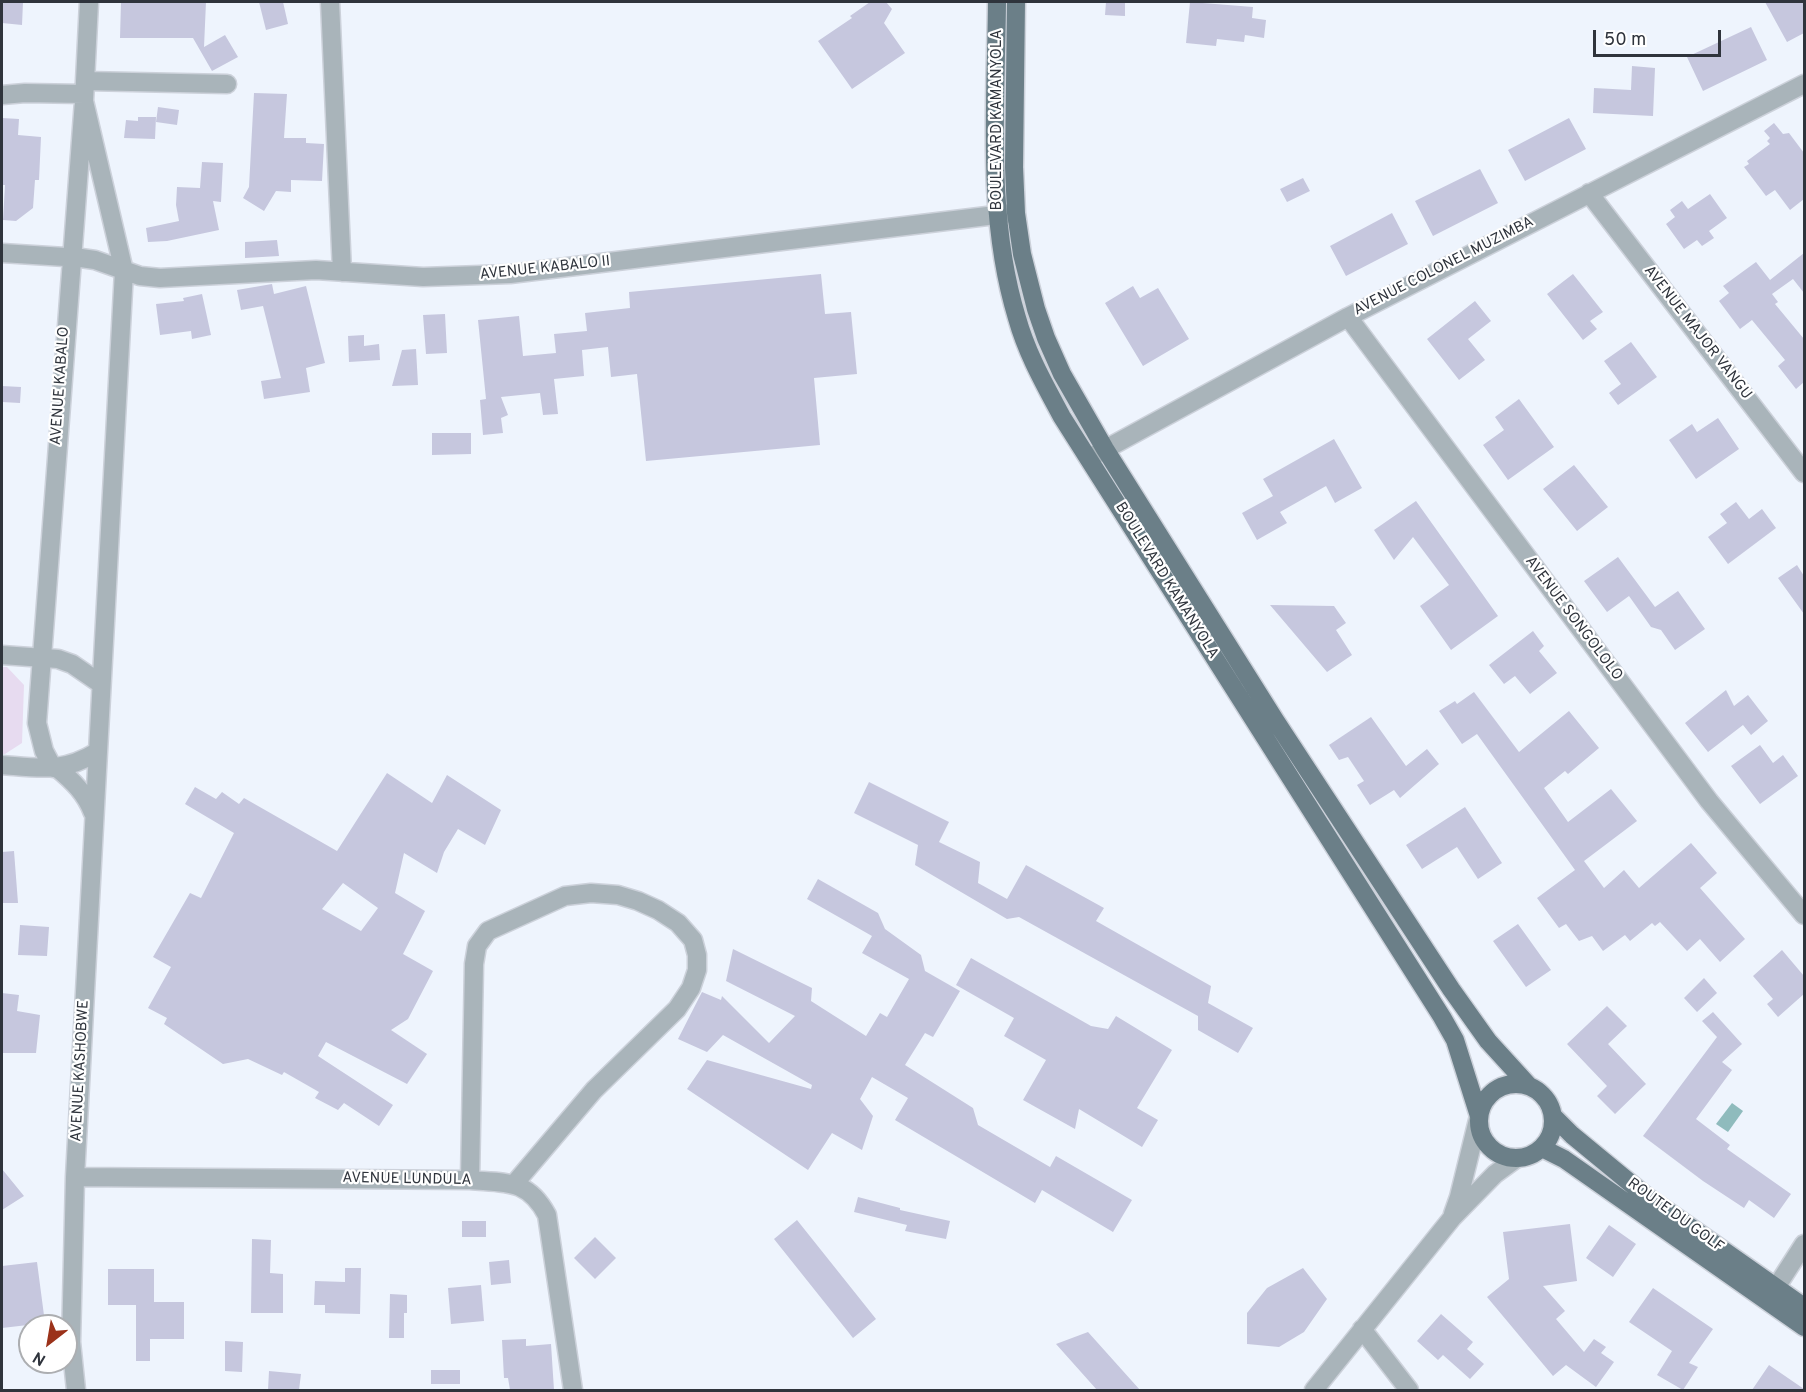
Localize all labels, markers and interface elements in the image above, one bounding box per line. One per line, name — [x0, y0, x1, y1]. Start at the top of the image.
scale bar — [1596, 18, 1724, 56]
street label: BOULEVARD KAMANYOLA — [989, 29, 1007, 211]
text: 50 m — [1604, 29, 1646, 52]
street label: AVENUE COLONEL MUZIMBA — [1351, 214, 1537, 320]
street label: AVENUE KABALO II — [479, 253, 611, 285]
street label: AVENUE MAJOR VANGU — [1639, 263, 1755, 403]
street label: AVENUE KABALO — [48, 326, 74, 446]
street label: BOULEVARD KAMANYOLA — [1110, 499, 1222, 663]
street label: AVENUE SONGOLOLO — [1520, 553, 1626, 685]
street label: AVENUE KASHOBWE — [68, 1000, 94, 1142]
street label: AVENUE LUNDULA — [342, 1170, 472, 1190]
street label: ROUTE DU GOLF — [1623, 1175, 1727, 1257]
north arrow — [18, 1314, 78, 1374]
text: N — [30, 1346, 50, 1369]

